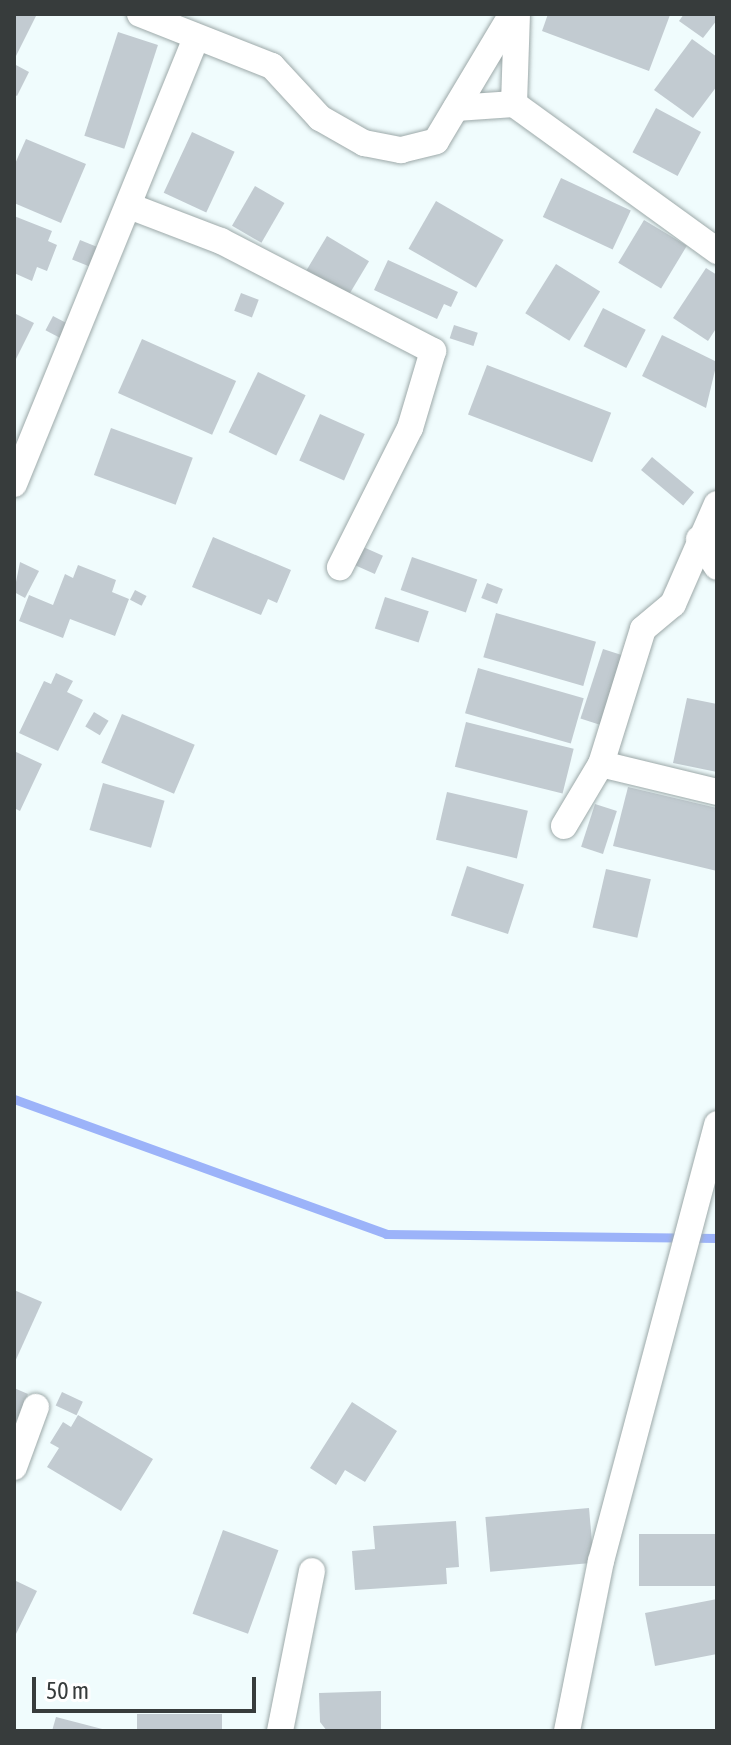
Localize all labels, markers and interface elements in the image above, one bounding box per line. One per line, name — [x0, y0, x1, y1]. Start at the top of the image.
scale bar — [36, 1661, 260, 1711]
text: 50 m — [46, 1677, 89, 1704]

